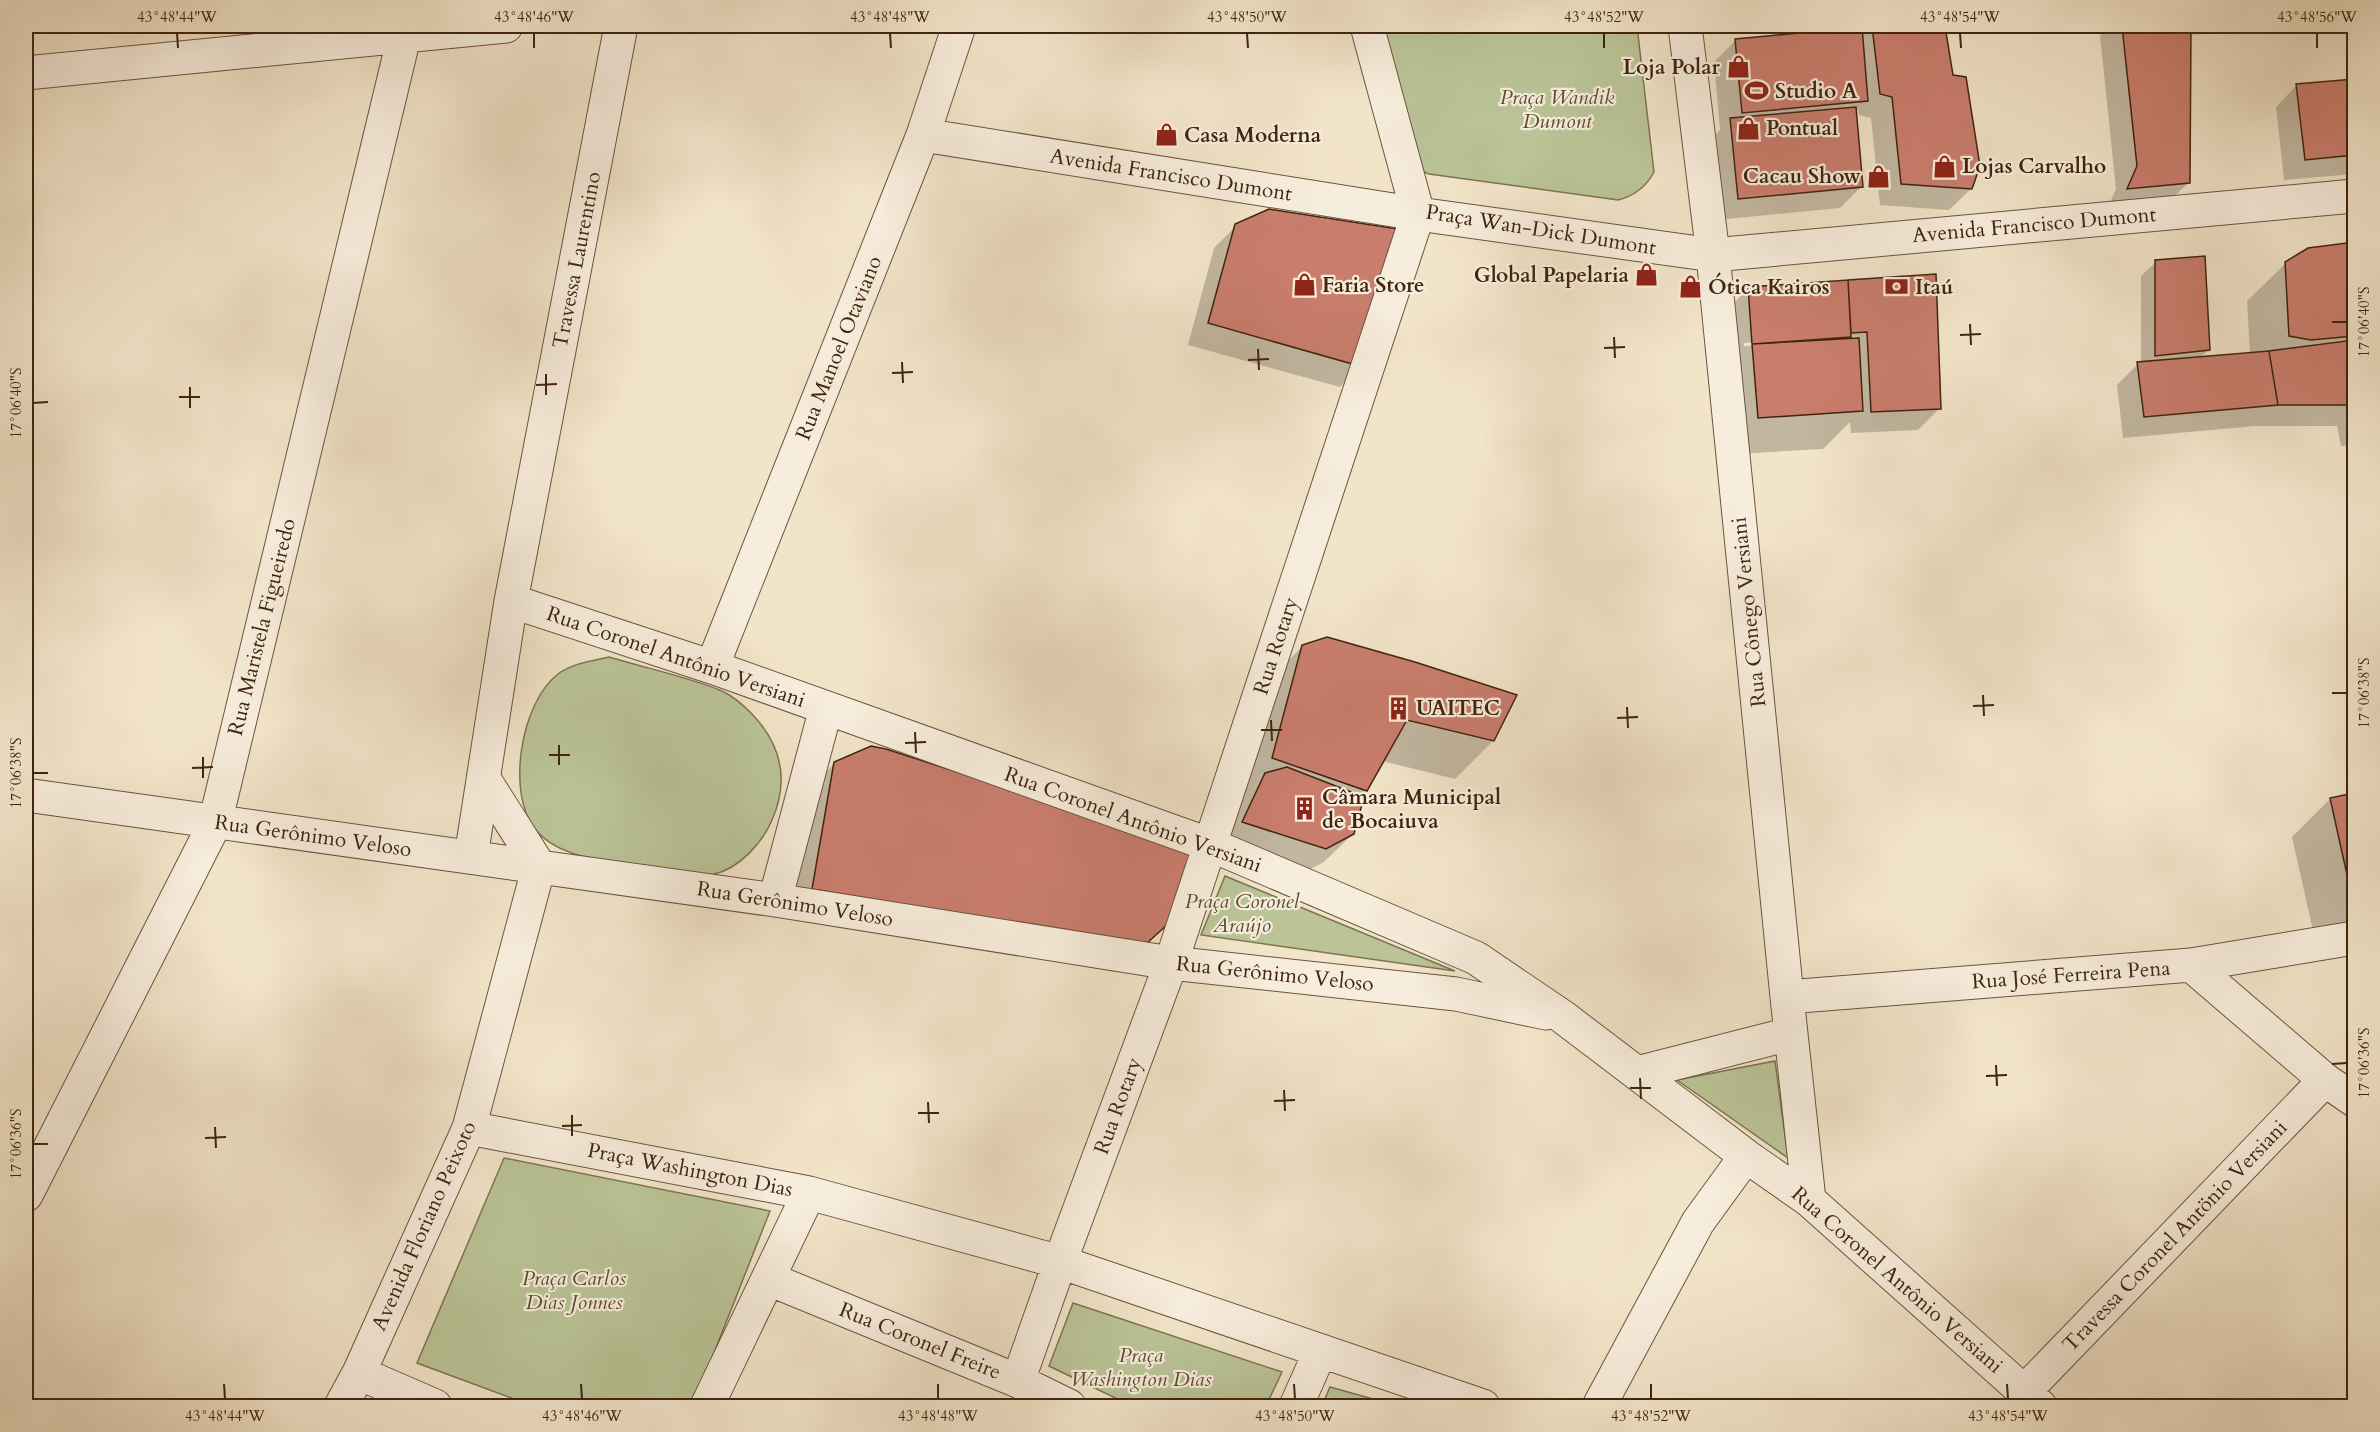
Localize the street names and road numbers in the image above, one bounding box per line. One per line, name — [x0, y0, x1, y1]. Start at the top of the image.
street label: Avenida Francisco Dumont — [1048, 142, 1295, 209]
street label: Travessa Laurentino — [546, 169, 608, 351]
street label: Praça Wan-Dick Dumont — [1424, 197, 1659, 263]
street label: Avenida Francisco Dumont — [1911, 200, 2158, 250]
street label: Rua Manoel Otaviano — [789, 252, 889, 444]
street label: Rua Maristela Figueiredo — [221, 515, 303, 739]
street label: Rua Cônego Versiani — [1725, 515, 1773, 708]
street label: Rua Rotary — [1247, 593, 1305, 699]
street label: Rua Coronel Antônio Versiani — [543, 599, 809, 715]
street label: Rua Coronel Antônio Versiani — [1000, 760, 1266, 880]
street label: Rua Gerônimo Veloso — [213, 808, 413, 864]
street label: Rua Gerônimo Veloso — [695, 874, 895, 934]
street label: Rua Gerônimo Veloso — [1175, 949, 1375, 999]
street label: Rua José Ferreira Pena — [1971, 954, 2171, 996]
street label: Rua Rotary — [1087, 1054, 1149, 1158]
street label: Travessa Coronel Antönio Versiani — [2056, 1114, 2294, 1358]
street label: Avenida Floriano Peixoto — [365, 1117, 483, 1335]
street label: Praça Washington Dias — [585, 1136, 795, 1204]
street label: Rua Coronel Antônio Versiani — [1785, 1180, 2009, 1380]
street label: Rua Coronel Freire — [835, 1295, 1005, 1387]

